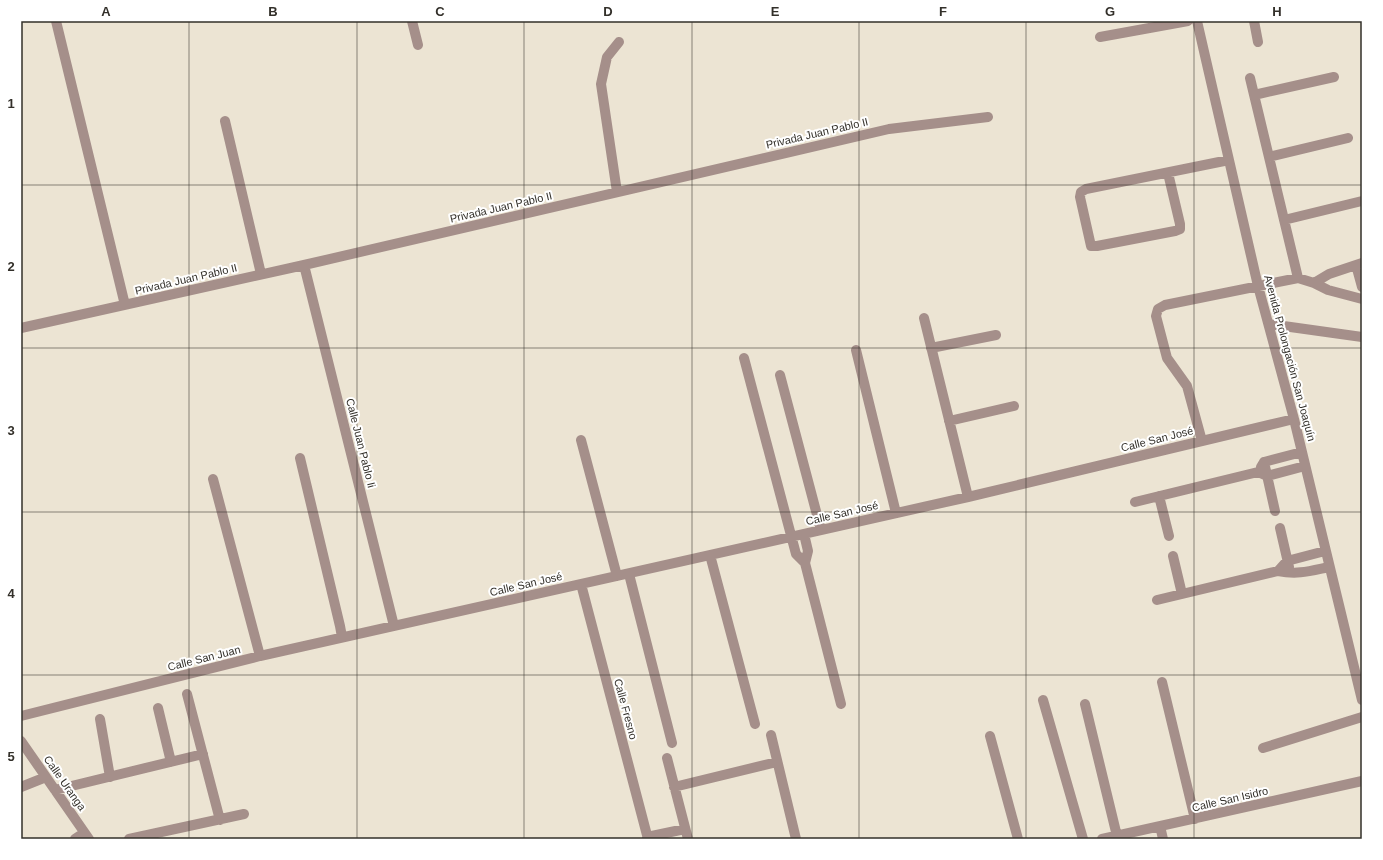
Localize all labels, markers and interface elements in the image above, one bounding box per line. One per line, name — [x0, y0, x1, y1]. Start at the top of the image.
text: A — [101, 4, 111, 19]
text: B — [268, 4, 278, 19]
text: C — [435, 4, 445, 19]
text: D — [603, 4, 613, 19]
text: E — [771, 4, 780, 19]
text: F — [939, 4, 947, 19]
text: G — [1105, 4, 1115, 19]
text: H — [1272, 4, 1282, 19]
text: 1 — [7, 96, 15, 111]
street label: Privada Juan Pablo II — [765, 115, 869, 151]
street label: Privada Juan Pablo II — [449, 189, 553, 225]
text: 2 — [7, 259, 15, 274]
street label: Privada Juan Pablo II — [134, 261, 238, 297]
street label: Avenida Prolongación San Joaquín — [1262, 274, 1318, 442]
street label: Calle Juan Pablo Ii — [344, 397, 378, 489]
text: 3 — [7, 423, 15, 438]
street label: Calle San José — [1120, 424, 1194, 454]
street label: Calle San José — [805, 499, 879, 527]
street label: Calle San José — [489, 570, 563, 598]
text: 4 — [7, 586, 15, 601]
street label: Calle San Juan — [166, 643, 242, 673]
street label: Calle Fresno — [612, 677, 640, 741]
text: 5 — [7, 749, 15, 764]
street label: Calle Uranga — [42, 753, 89, 813]
street label: Calle San Isidro — [1191, 784, 1269, 814]

